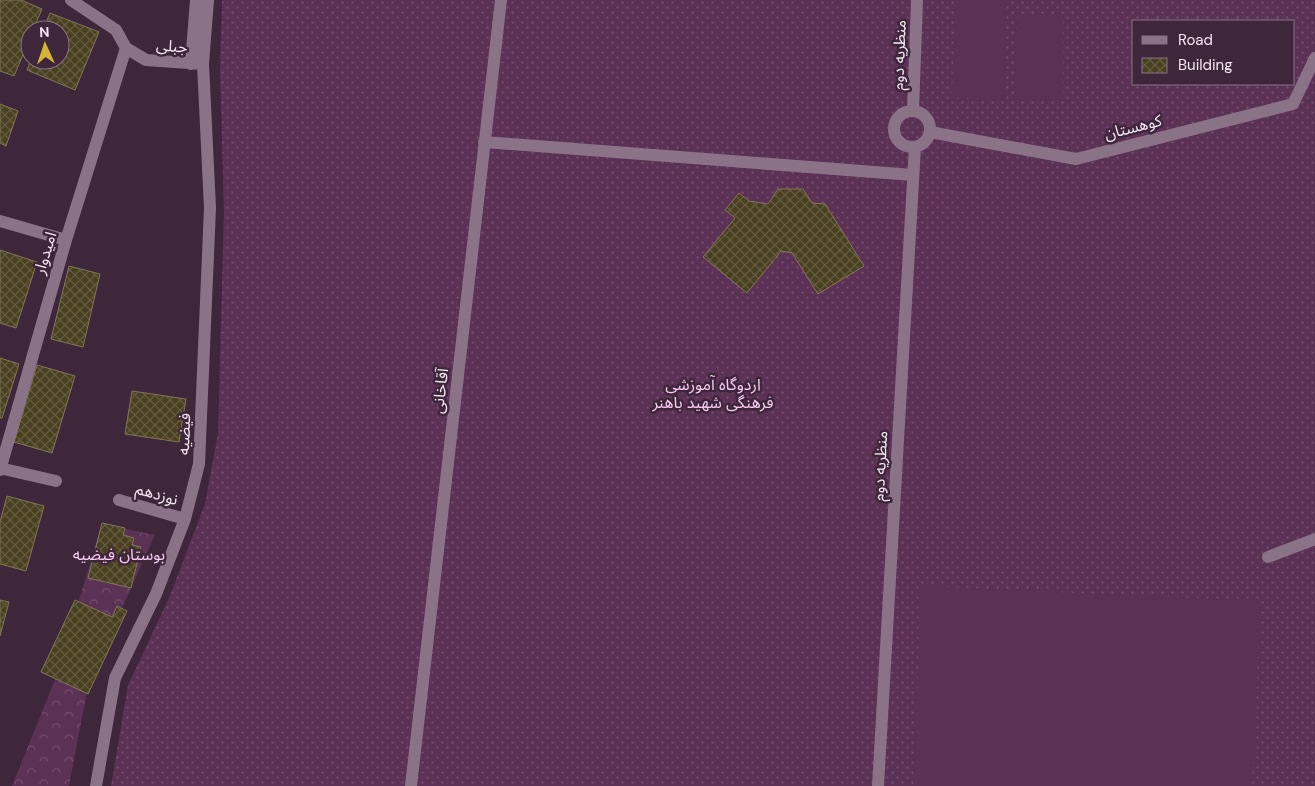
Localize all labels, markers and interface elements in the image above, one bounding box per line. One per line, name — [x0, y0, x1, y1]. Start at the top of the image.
street label: منظریه دوم — [887, 19, 913, 91]
north arrow — [20, 20, 70, 70]
legend — [1132, 20, 1295, 85]
text: N — [39, 23, 50, 41]
text: Road — [1178, 30, 1213, 50]
street label: جبلی — [155, 34, 189, 58]
text: Building — [1178, 55, 1233, 75]
street label: کوهستان — [1102, 110, 1164, 144]
street label: امیدوار — [28, 229, 61, 278]
street label: آقاخانی — [427, 366, 453, 415]
park label: اردوگاه آموزشی فرهنگی شهید باهنر — [651, 374, 774, 413]
street label: فیضیه — [173, 413, 195, 455]
street label: منظریه دوم — [868, 430, 894, 502]
street label: نوزدهم — [133, 478, 181, 512]
park label: بوستان فیضیه — [73, 544, 165, 565]

